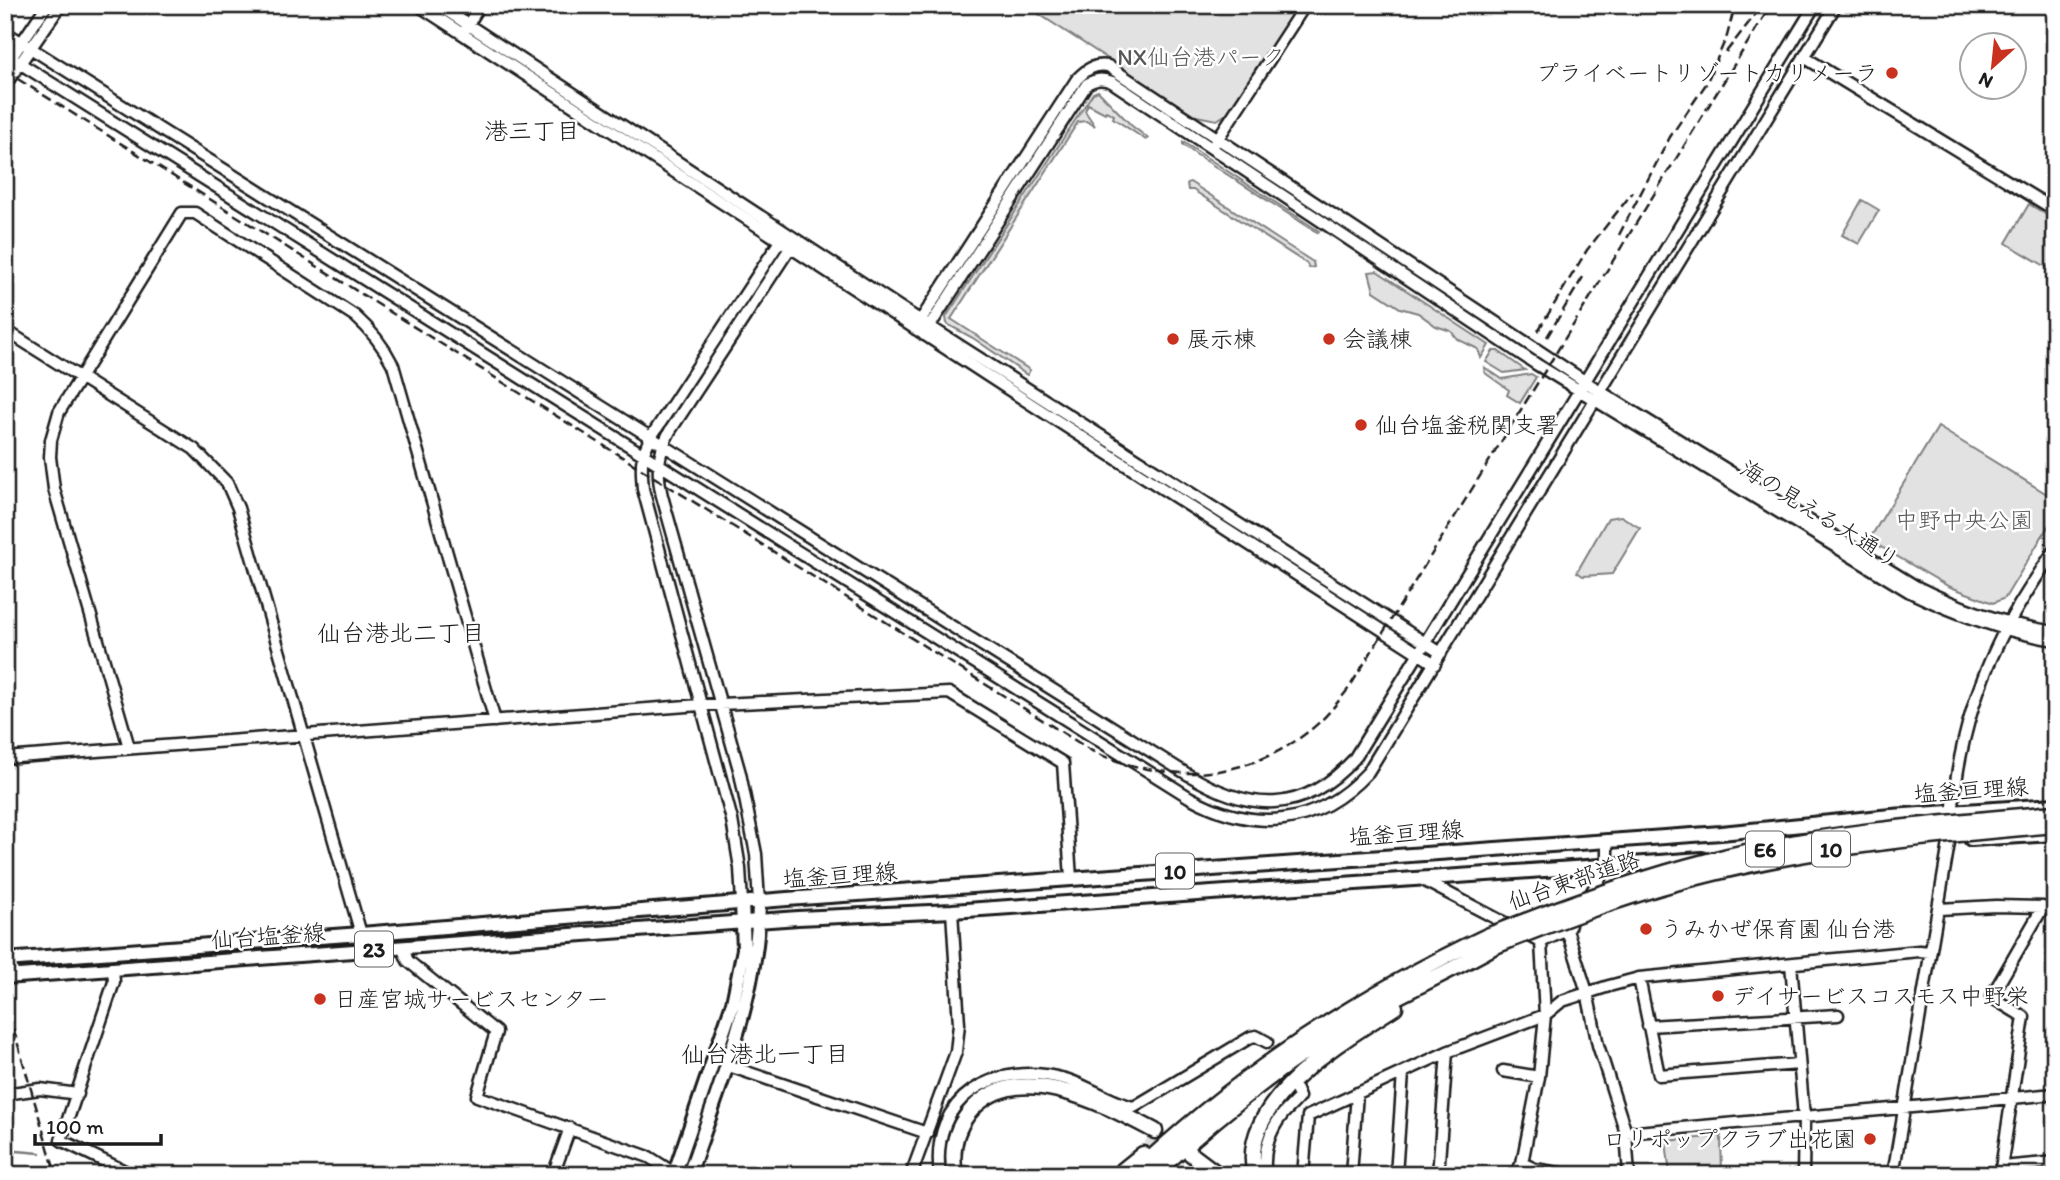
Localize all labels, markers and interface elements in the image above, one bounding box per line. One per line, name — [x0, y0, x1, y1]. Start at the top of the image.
north arrow — [1958, 32, 2028, 102]
park label: NX仙台港パーク — [1117, 43, 1285, 71]
place label: プライベートリゾートカリメーラ — [1536, 59, 1878, 87]
marker: プライベートリゾートカリメーラ — [1884, 65, 1900, 81]
text: N — [1975, 68, 1996, 94]
district label: 港三丁目 — [484, 116, 580, 145]
place label: 展示棟 — [1187, 325, 1256, 353]
place label: 会議棟 — [1343, 325, 1412, 353]
marker: 展示棟 — [1165, 331, 1181, 347]
marker: 会議棟 — [1321, 331, 1337, 347]
place label: 仙台塩釜税関支署 — [1375, 411, 1559, 439]
marker: 仙台塩釜税関支署 — [1353, 417, 1369, 433]
street label: 海の見える大通り — [1735, 454, 1905, 574]
park label: 中野中央公園 — [1895, 506, 2033, 534]
district label: 仙台港北二丁目 — [317, 618, 485, 647]
street label: 塩釜亘理線 — [1913, 772, 2029, 808]
street label: 塩釜亘理線 — [1348, 815, 1464, 851]
road number: E6 — [1746, 832, 1784, 866]
road number: 10 — [1812, 832, 1850, 866]
street label: 仙台東部道路 — [1504, 844, 1644, 916]
road number: 10 — [1156, 854, 1194, 888]
street label: 塩釜亘理線 — [782, 857, 898, 893]
place label: うみかぜ保育園 仙台港 — [1660, 915, 1895, 943]
street label: 仙台塩釜線 — [210, 918, 326, 954]
marker: うみかぜ保育園 仙台港 — [1638, 921, 1654, 937]
road number: 23 — [355, 932, 393, 967]
place label: デイサービスコスモス中野栄 — [1732, 982, 2029, 1010]
place label: 日産宮城サービスセンター — [334, 985, 609, 1013]
marker: デイサービスコスモス中野栄 — [1710, 988, 1726, 1004]
marker: 日産宮城サービスセンター — [312, 991, 328, 1007]
district label: 仙台港北一丁目 — [681, 1039, 849, 1068]
scale bar — [35, 1103, 161, 1147]
text: 100 m — [46, 1114, 104, 1139]
place label: ロリポップクラブ出花園 — [1603, 1125, 1856, 1153]
marker: ロリポップクラブ出花園 — [1862, 1131, 1878, 1147]

